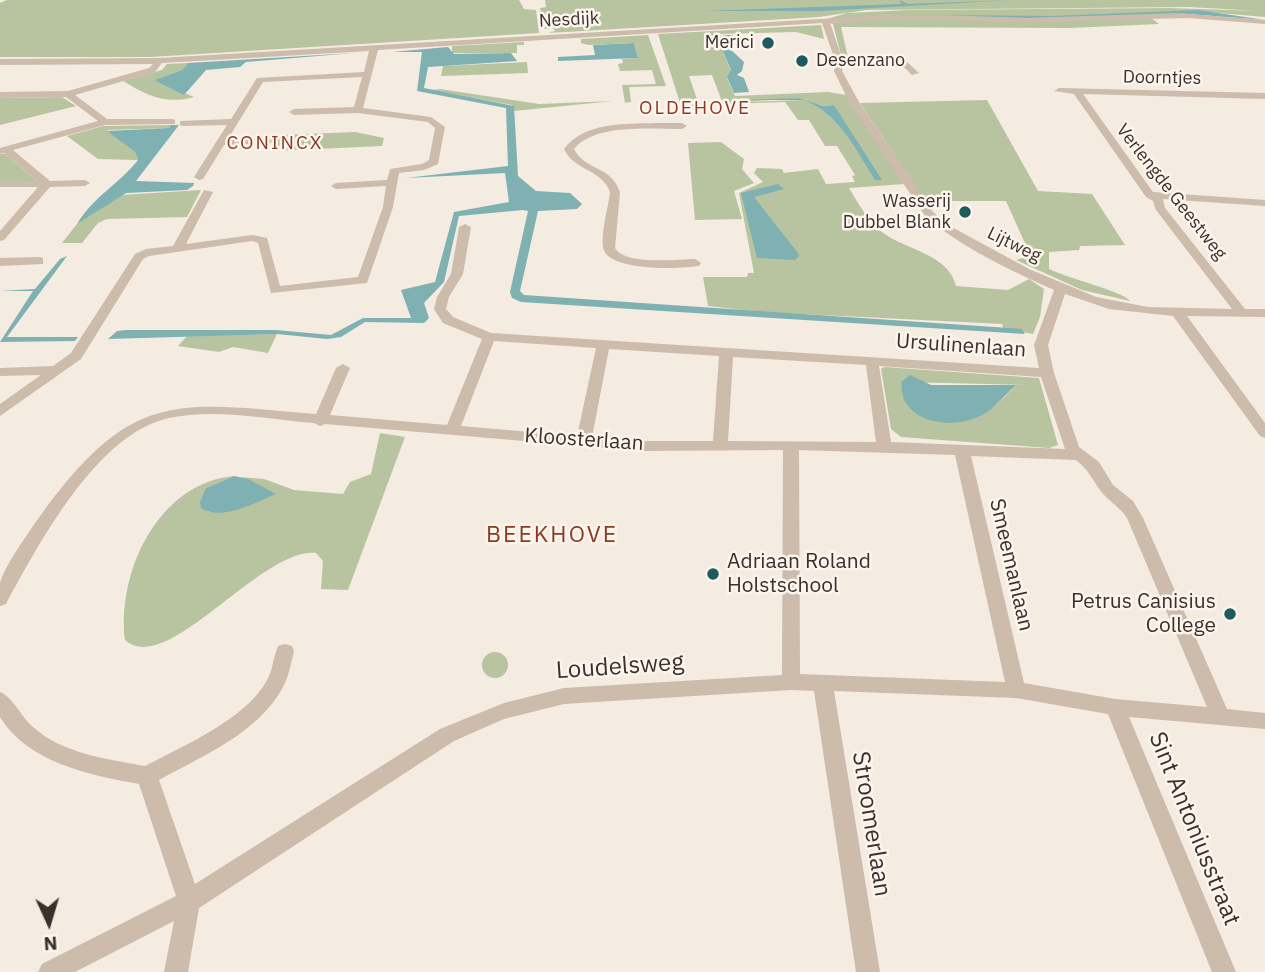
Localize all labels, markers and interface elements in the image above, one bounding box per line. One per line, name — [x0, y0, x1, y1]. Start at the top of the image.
street label: Nesdijk — [538, 8, 600, 32]
place label: Merici — [705, 32, 754, 54]
marker: Merici — [760, 35, 776, 51]
place label: Desenzano — [816, 50, 905, 72]
marker: Desenzano — [794, 53, 810, 69]
street label: Doorntjes — [1123, 67, 1201, 89]
district label: OLDEHOVE — [640, 98, 750, 120]
street label: Verlengde Geestweg — [1111, 120, 1231, 264]
district label: CONINCX — [227, 133, 323, 155]
place label: Wasserij Dubbel Blank — [843, 191, 951, 234]
marker: Wasserij Dubbel Blank — [957, 204, 973, 220]
street label: Lijtweg — [983, 223, 1045, 267]
street label: Ursulinenlaan — [895, 329, 1027, 363]
street label: Kloosterlaan — [524, 423, 644, 457]
street label: Smeemanlaan — [984, 496, 1038, 634]
district label: BEEKHOVE — [487, 521, 617, 549]
place label: Adriaan Roland Holstschool — [727, 549, 871, 599]
marker: Adriaan Roland Holstschool — [705, 566, 721, 582]
place label: Petrus Canisius College — [1071, 589, 1216, 639]
marker: Petrus Canisius College — [1222, 606, 1238, 622]
street label: Loudelsweg — [555, 648, 685, 686]
street label: Sint Antoniusstraat — [1142, 728, 1246, 930]
street label: Stroomerlaan — [845, 749, 897, 899]
north arrow — [14, 888, 84, 958]
text: N — [43, 931, 58, 956]

